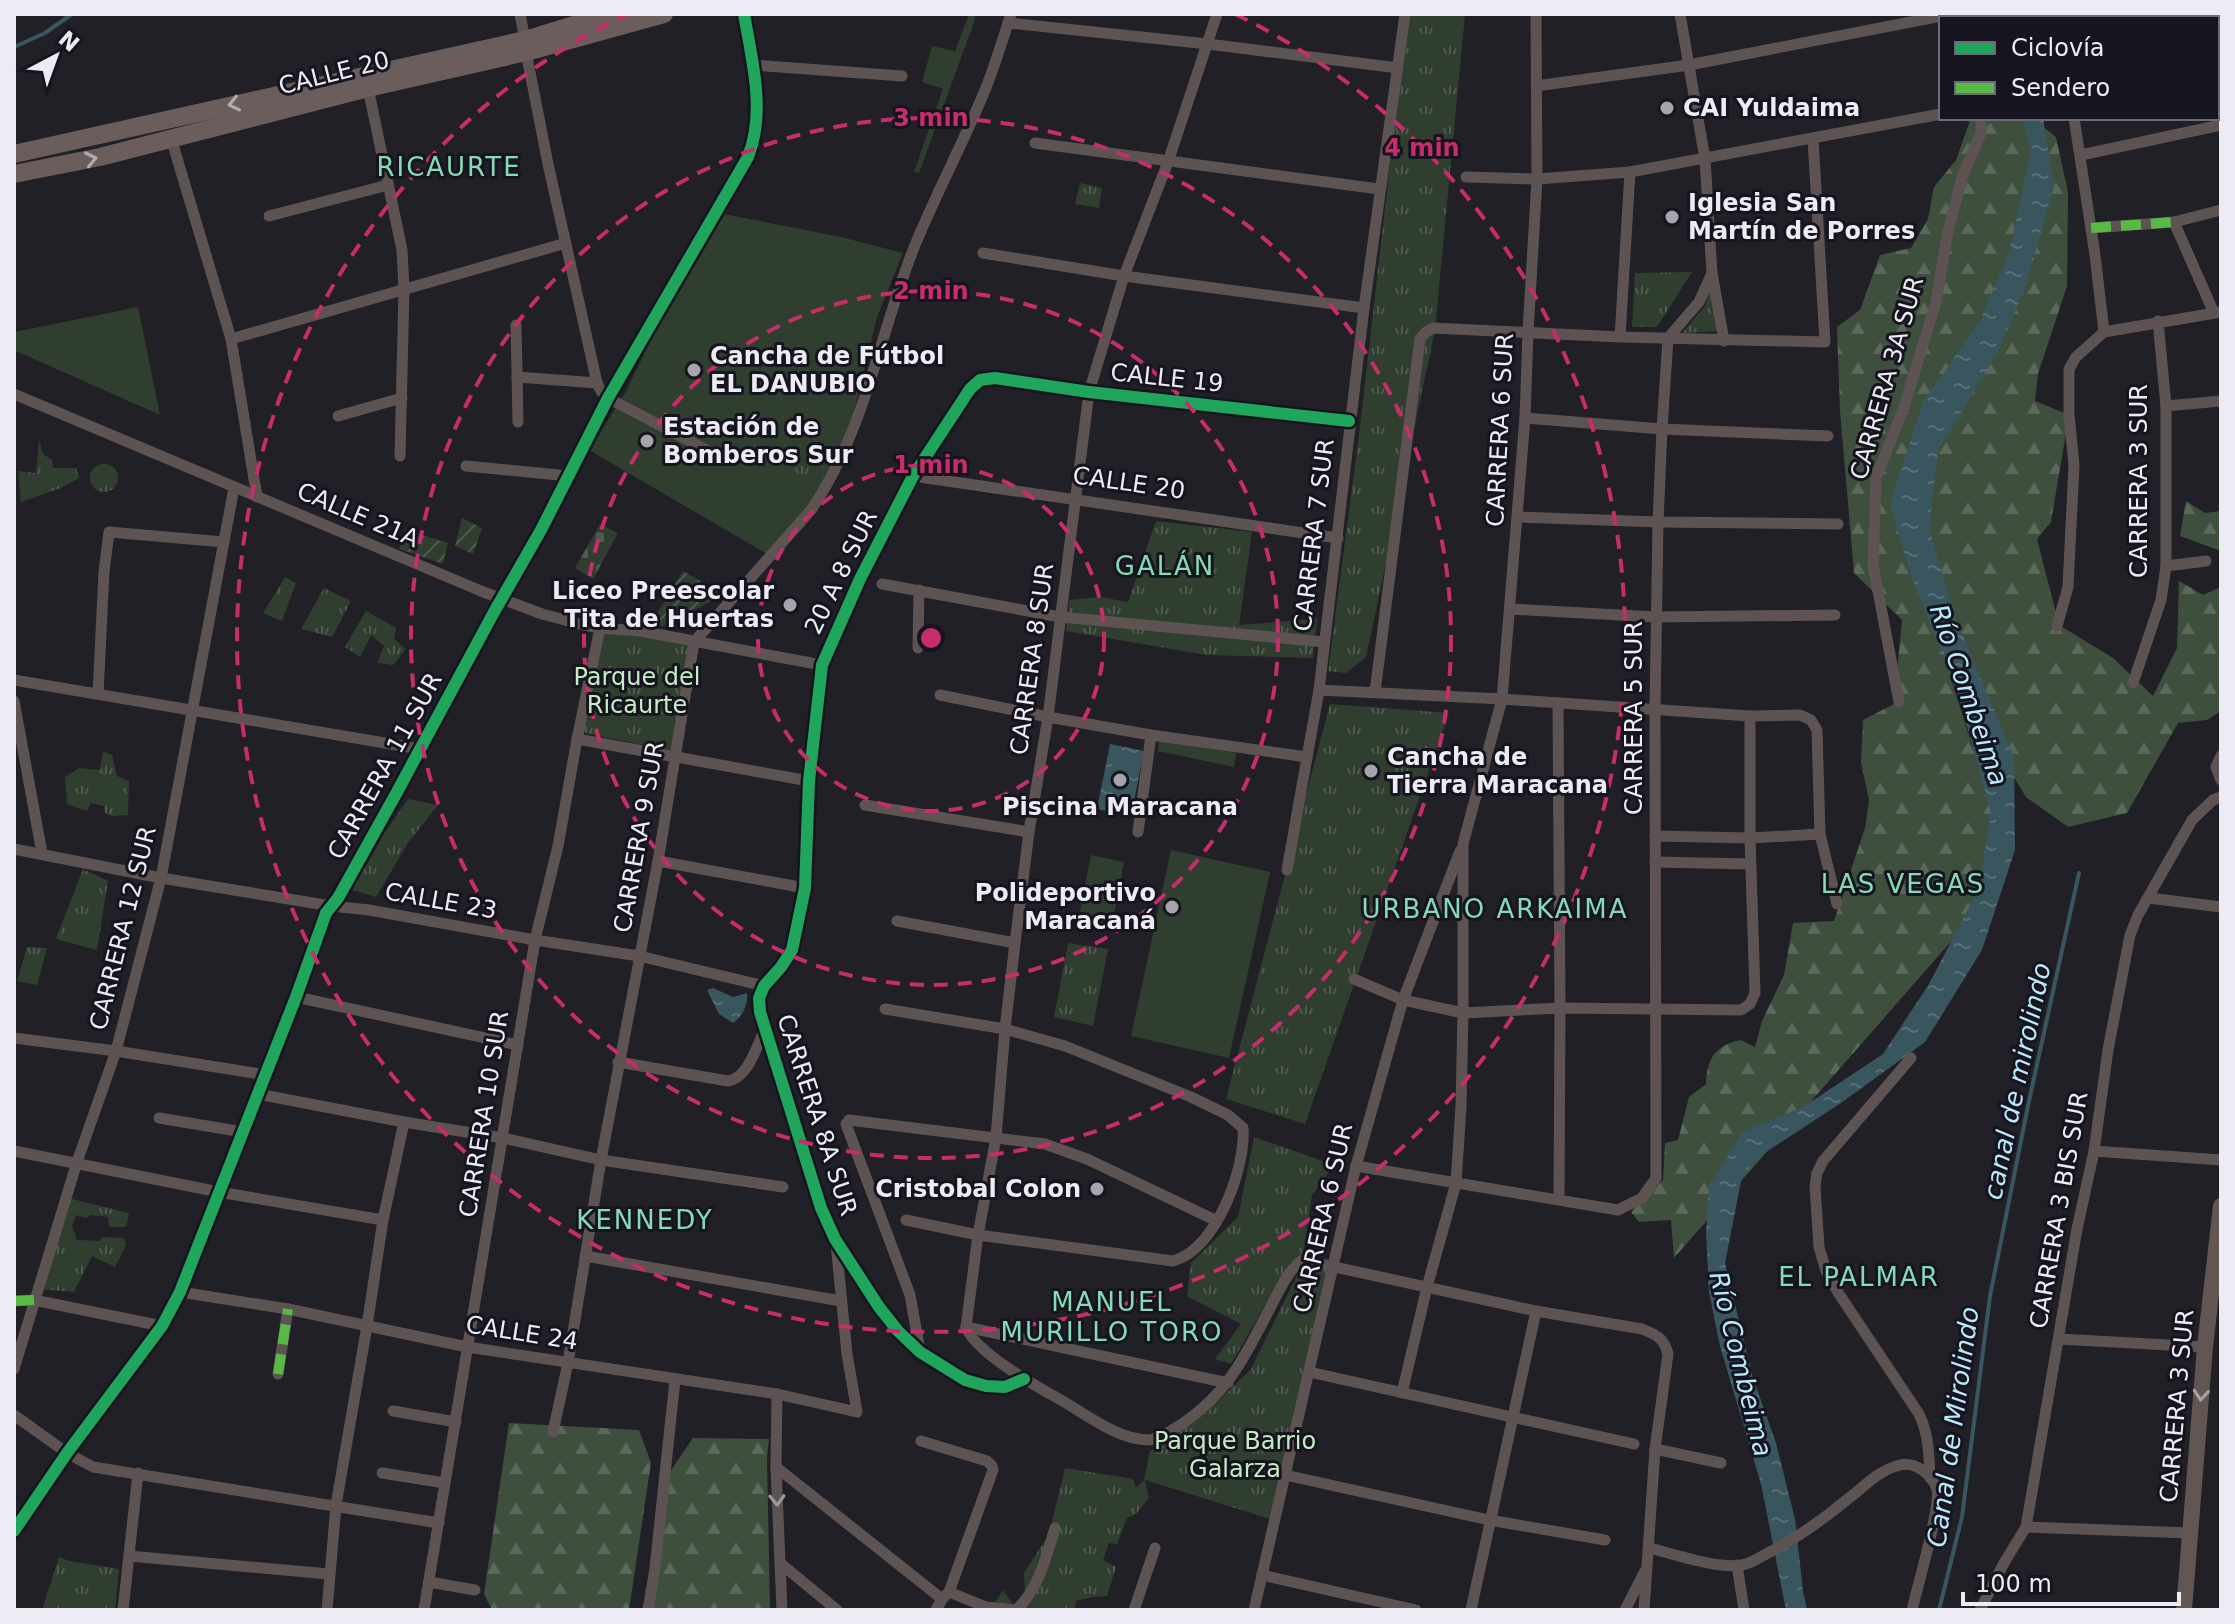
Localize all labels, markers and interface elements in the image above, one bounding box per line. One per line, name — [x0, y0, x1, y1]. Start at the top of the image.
north arrow — [16, 16, 96, 96]
legend — [1939, 16, 2219, 120]
text: N — [54, 26, 84, 57]
text: Ciclovía — [2011, 34, 2105, 62]
street label: CALLE 20 — [276, 46, 392, 100]
text: Sendero — [2011, 74, 2110, 102]
place label: CAI Yuldaima — [1683, 94, 1860, 122]
one-way arrow — [228, 95, 241, 112]
marker: CAI Yuldaima — [1658, 99, 1676, 117]
text: 3 min — [893, 104, 969, 132]
text: 4 min — [1384, 134, 1460, 162]
one-way arrow — [83, 151, 97, 168]
district label: RICAURTE — [376, 152, 522, 182]
place label: Iglesia San Martín de Porres — [1688, 189, 1915, 245]
marker: Iglesia San Martín de Porres — [1663, 208, 1681, 226]
street label: CARRERA 3A SUR — [1845, 273, 1929, 483]
text: 2 min — [893, 277, 969, 305]
street label: CARRERA 6 SUR — [1481, 332, 1519, 528]
place label: Cancha de Fútbol EL DANUBIO — [710, 342, 944, 398]
street label: CALLE 19 — [1109, 358, 1225, 398]
marker: Cancha de Fútbol EL DANUBIO — [685, 361, 703, 379]
street label: CARRERA 3 SUR — [2125, 384, 2153, 578]
place label: Estación de Bomberos Sur — [663, 413, 854, 469]
marker: Estación de Bomberos Sur — [638, 432, 656, 450]
street label: CARRERA 7 SUR — [1288, 437, 1340, 633]
text: 1 min — [893, 451, 969, 479]
street label: CALLE 20 — [1071, 461, 1187, 505]
street label: CALLE 21A — [293, 477, 424, 553]
street label: 20 A 8 SUR — [799, 505, 883, 639]
district label: GALÁN — [1115, 550, 1215, 581]
street label: CARRERA 8 SUR — [1005, 561, 1059, 757]
place label: Liceo Preescolar Tita de Huertas — [552, 577, 774, 633]
marker: Liceo Preescolar Tita de Huertas — [781, 596, 799, 614]
water label: Río Combeima — [1924, 600, 2014, 790]
street label: CARRERA 5 SUR — [1620, 621, 1648, 815]
centre of rings — [917, 624, 945, 652]
park label: Parque del Ricaurte — [573, 663, 701, 719]
street label: CARRERA 11 SUR — [322, 668, 448, 864]
street label: CARRERA 9 SUR — [608, 739, 670, 935]
place label: Cancha de Tierra Maracana — [1387, 743, 1608, 799]
marker: Cancha de Tierra Maracana — [1362, 762, 1380, 780]
marker: Piscina Maracana — [1111, 771, 1129, 789]
place label: Piscina Maracana — [1002, 793, 1238, 821]
street label: CARRERA 12 SUR — [84, 823, 162, 1033]
district label: LAS VEGAS — [1821, 869, 1985, 899]
street label: CALLE 23 — [383, 877, 499, 925]
place label: Polideportivo Maracaná — [975, 879, 1156, 935]
district label: URBANO ARKAIMA — [1361, 894, 1629, 924]
marker: Polideportivo Maracaná — [1163, 898, 1181, 916]
water label: canal de mirolindo — [1977, 960, 2057, 1202]
street label: CARRERA 10 SUR — [454, 1009, 514, 1219]
street label: CARRERA 8A SUR — [771, 1011, 863, 1219]
street label: CARRERA 3 BIS SUR — [2024, 1089, 2094, 1331]
street label: CARRERA 6 SUR — [1288, 1120, 1358, 1316]
place label: Cristobal Colon — [875, 1175, 1081, 1203]
marker: Cristobal Colon — [1088, 1180, 1106, 1198]
district label: KENNEDY — [576, 1205, 714, 1235]
district label: EL PALMAR — [1778, 1262, 1940, 1292]
water label: Río Combeima — [1703, 1268, 1779, 1460]
district label: MANUEL MURILLO TORO — [1001, 1287, 1223, 1347]
water label: Canal de Mirolindo — [1921, 1305, 1985, 1549]
street label: CARRERA 3 SUR — [2155, 1308, 2199, 1504]
street label: CALLE 24 — [464, 1310, 580, 1356]
one-way arrow — [2193, 1389, 2210, 1402]
park label: Parque Barrio Galarza — [1154, 1427, 1316, 1483]
one-way arrow — [769, 1494, 786, 1507]
scale bar — [1963, 1556, 2179, 1606]
text: 100 m — [1975, 1570, 2052, 1598]

